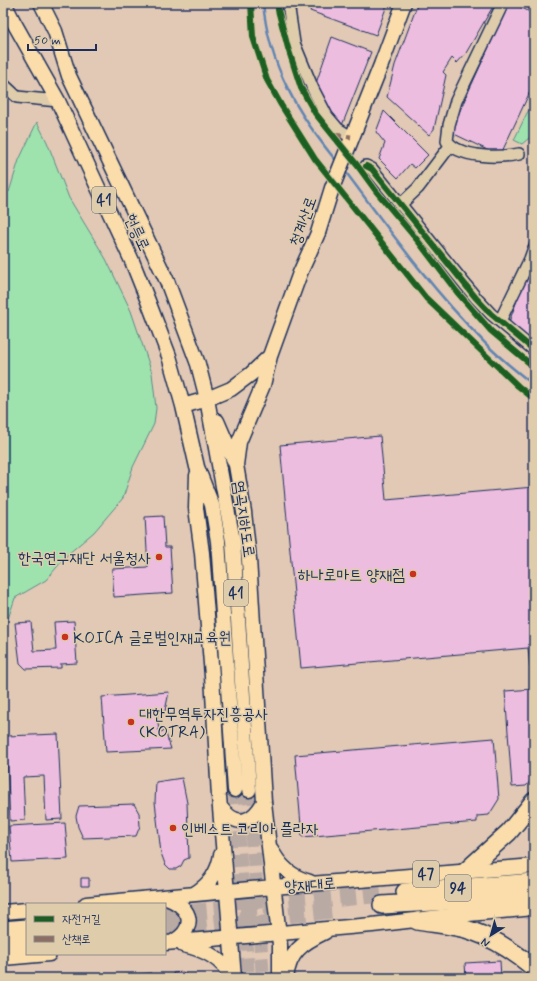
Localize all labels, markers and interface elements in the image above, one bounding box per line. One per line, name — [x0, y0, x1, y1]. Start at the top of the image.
scale bar — [28, 26, 96, 52]
text: 50 m — [34, 33, 61, 49]
road number: 41 — [92, 187, 116, 213]
street label: 청계산로 — [285, 194, 322, 249]
street label: 헌릉로 — [119, 211, 154, 255]
street label: 염곡지하도로 — [228, 479, 259, 559]
place label: 한국연구재단 서울청사 — [18, 548, 151, 569]
marker: 한국연구재단 서울청사 — [154, 552, 164, 562]
place label: 하나로마트 양재점 — [298, 565, 405, 586]
marker: 하나로마트 양재점 — [408, 569, 418, 579]
road number: 41 — [224, 580, 248, 606]
place label: KOICA 글로벌인재교육원 — [73, 628, 231, 649]
marker: KOICA 글로벌인재교육원 — [60, 632, 70, 642]
place label: 대한무역투자진흥공사 (KOTRA) — [139, 704, 268, 743]
marker: 대한무역투자진흥공사 (KOTRA) — [126, 717, 136, 727]
place label: 인베스트 코리아 플라자 — [181, 819, 319, 840]
marker: 인베스트 코리아 플라자 — [168, 823, 178, 833]
road number: 47 — [413, 861, 439, 887]
street label: 양재대로 — [284, 873, 337, 898]
road number: 94 — [445, 875, 471, 901]
legend — [26, 903, 166, 955]
text: 자전거길 — [62, 912, 101, 928]
north arrow — [471, 915, 511, 955]
text: 산책로 — [62, 932, 91, 948]
text: N — [478, 934, 493, 950]

